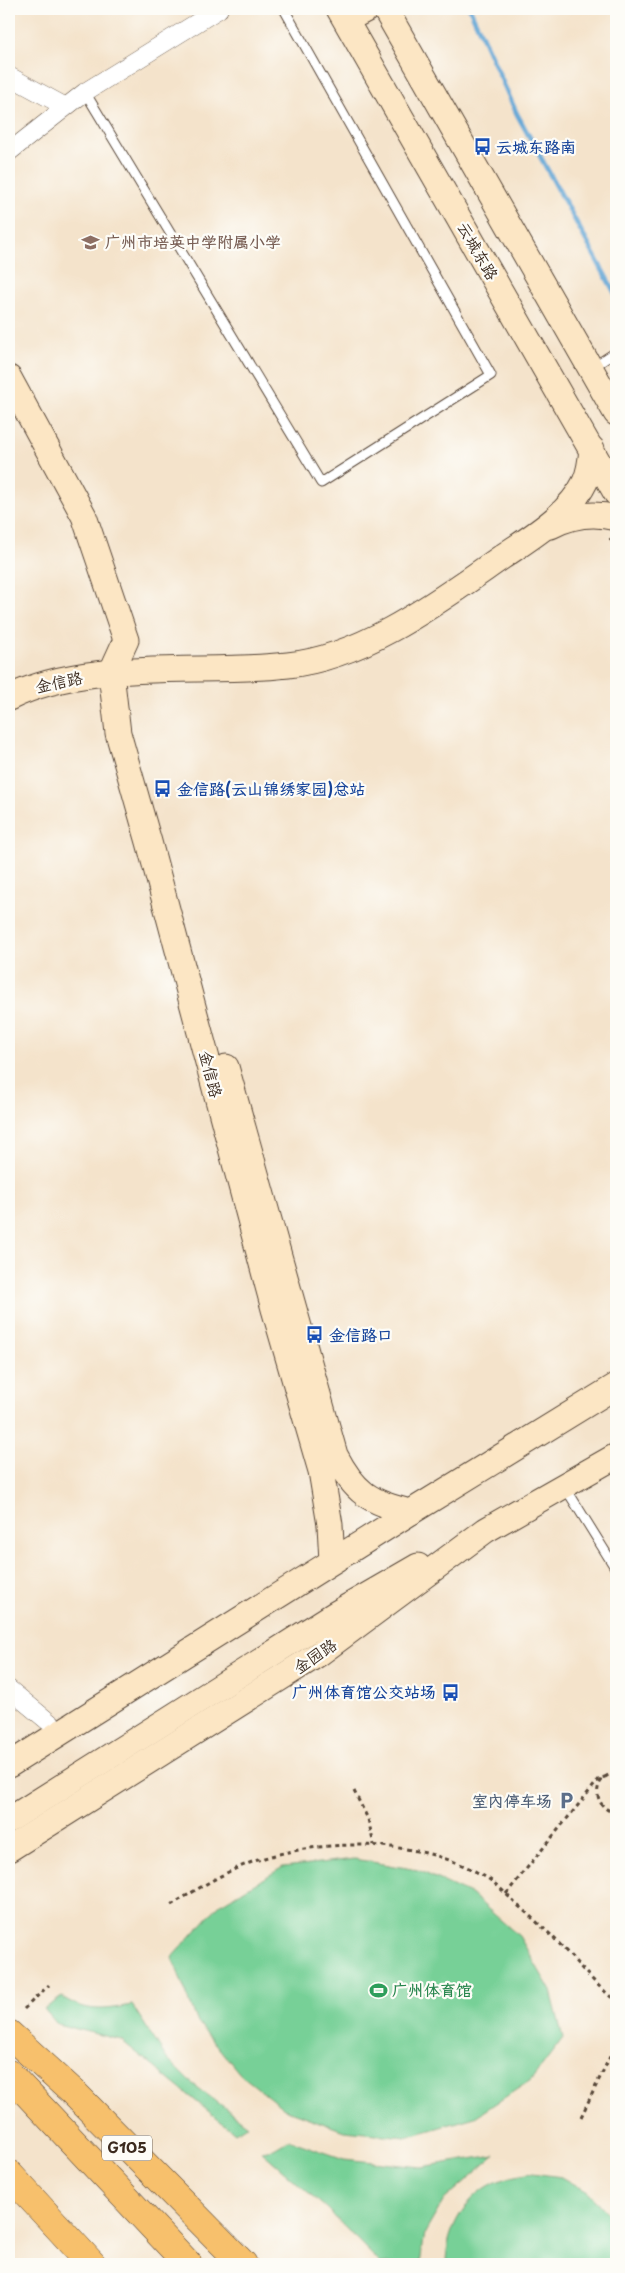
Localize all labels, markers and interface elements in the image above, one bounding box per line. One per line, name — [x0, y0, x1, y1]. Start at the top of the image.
place label: 云城东路南 — [496, 134, 576, 158]
bus stop icon: 云城东路南 — [472, 137, 492, 157]
street label: 云城东路 — [452, 217, 505, 284]
place label: 广州市培英中学附属小学 — [105, 229, 281, 253]
school or university icon: 广州市培英中学附属小学 — [81, 232, 101, 252]
street label: 金信路 — [33, 664, 85, 698]
place label: 金信路(云山锦绣家园)总站 — [177, 776, 365, 800]
bus stop icon: 金信路(云山锦绣家园)总站 — [153, 779, 173, 799]
street label: 金信路 — [195, 1048, 229, 1100]
place label: 金信路口 — [329, 1322, 393, 1346]
bus stop icon: 金信路口 — [305, 1325, 325, 1345]
street label: 金园路 — [288, 1632, 341, 1679]
place label: 广州体育馆公交站场 — [292, 1679, 436, 1703]
bus stop icon: 广州体育馆公交站场 — [440, 1682, 460, 1702]
place label: 室内停车场 — [472, 1788, 552, 1812]
parking icon: 室内停车场 — [556, 1791, 576, 1811]
place label: 广州体育馆 — [392, 1977, 472, 2001]
sports icon: 广州体育馆 — [368, 1980, 388, 2000]
road number: G105 — [102, 2136, 152, 2160]

